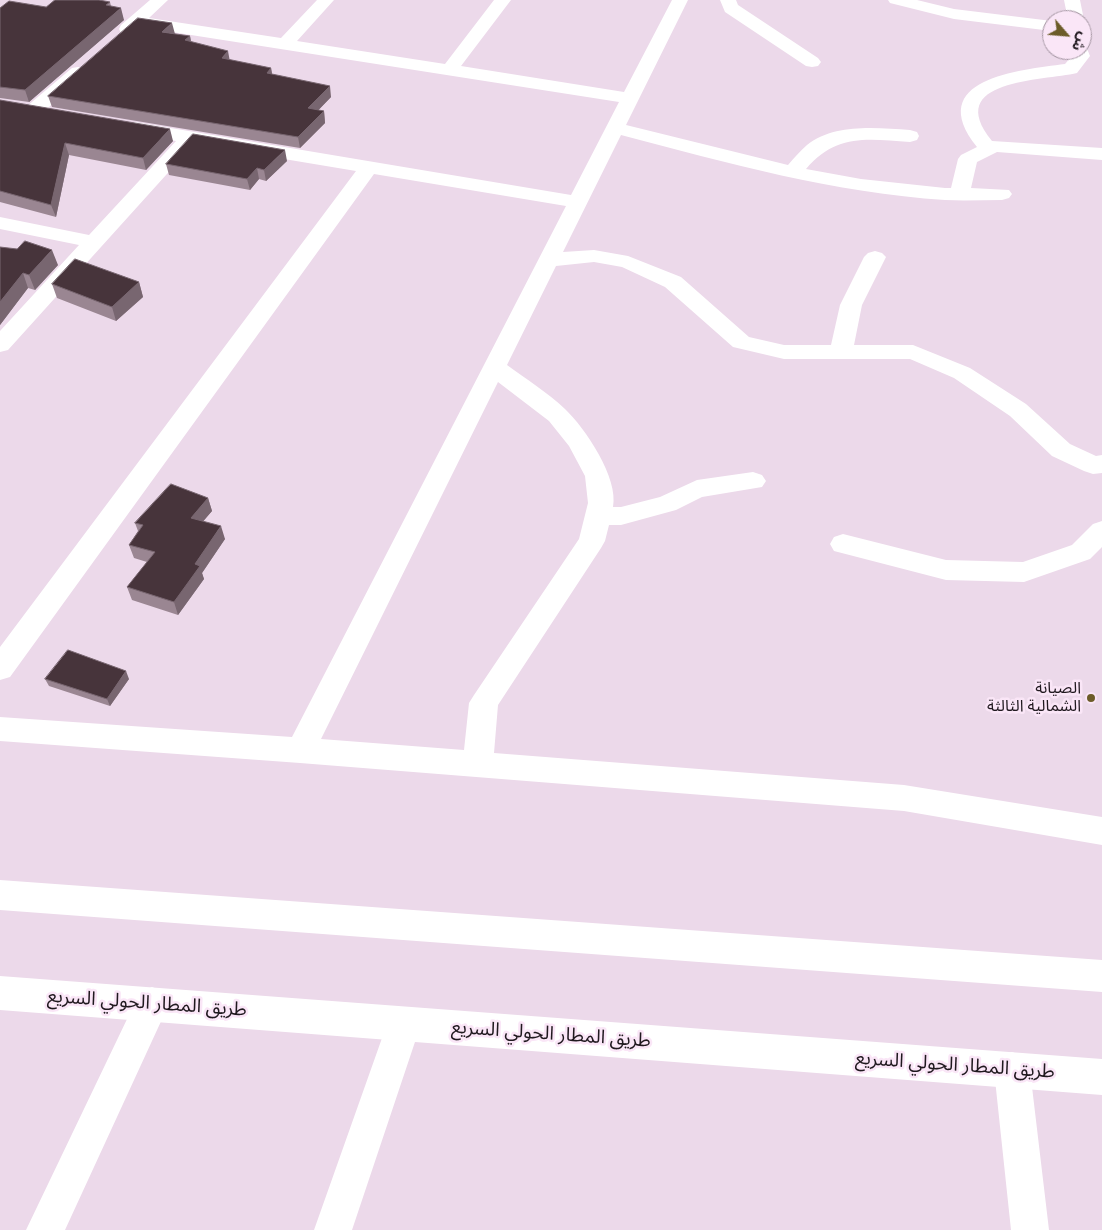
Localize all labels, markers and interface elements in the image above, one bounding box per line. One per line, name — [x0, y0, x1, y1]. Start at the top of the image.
north arrow — [1042, 10, 1092, 60]
text: ش — [1067, 29, 1093, 54]
place label: الصيانة الشمالية الثالثة — [987, 679, 1081, 717]
marker: الصيانة الشمالية الثالثة — [1085, 692, 1097, 704]
street label: طريق المطار الحولي السريع — [47, 986, 247, 1022]
street label: طريق المطار الحولي السريع — [451, 1017, 651, 1053]
street label: طريق المطار الحولي السريع — [855, 1048, 1055, 1084]

